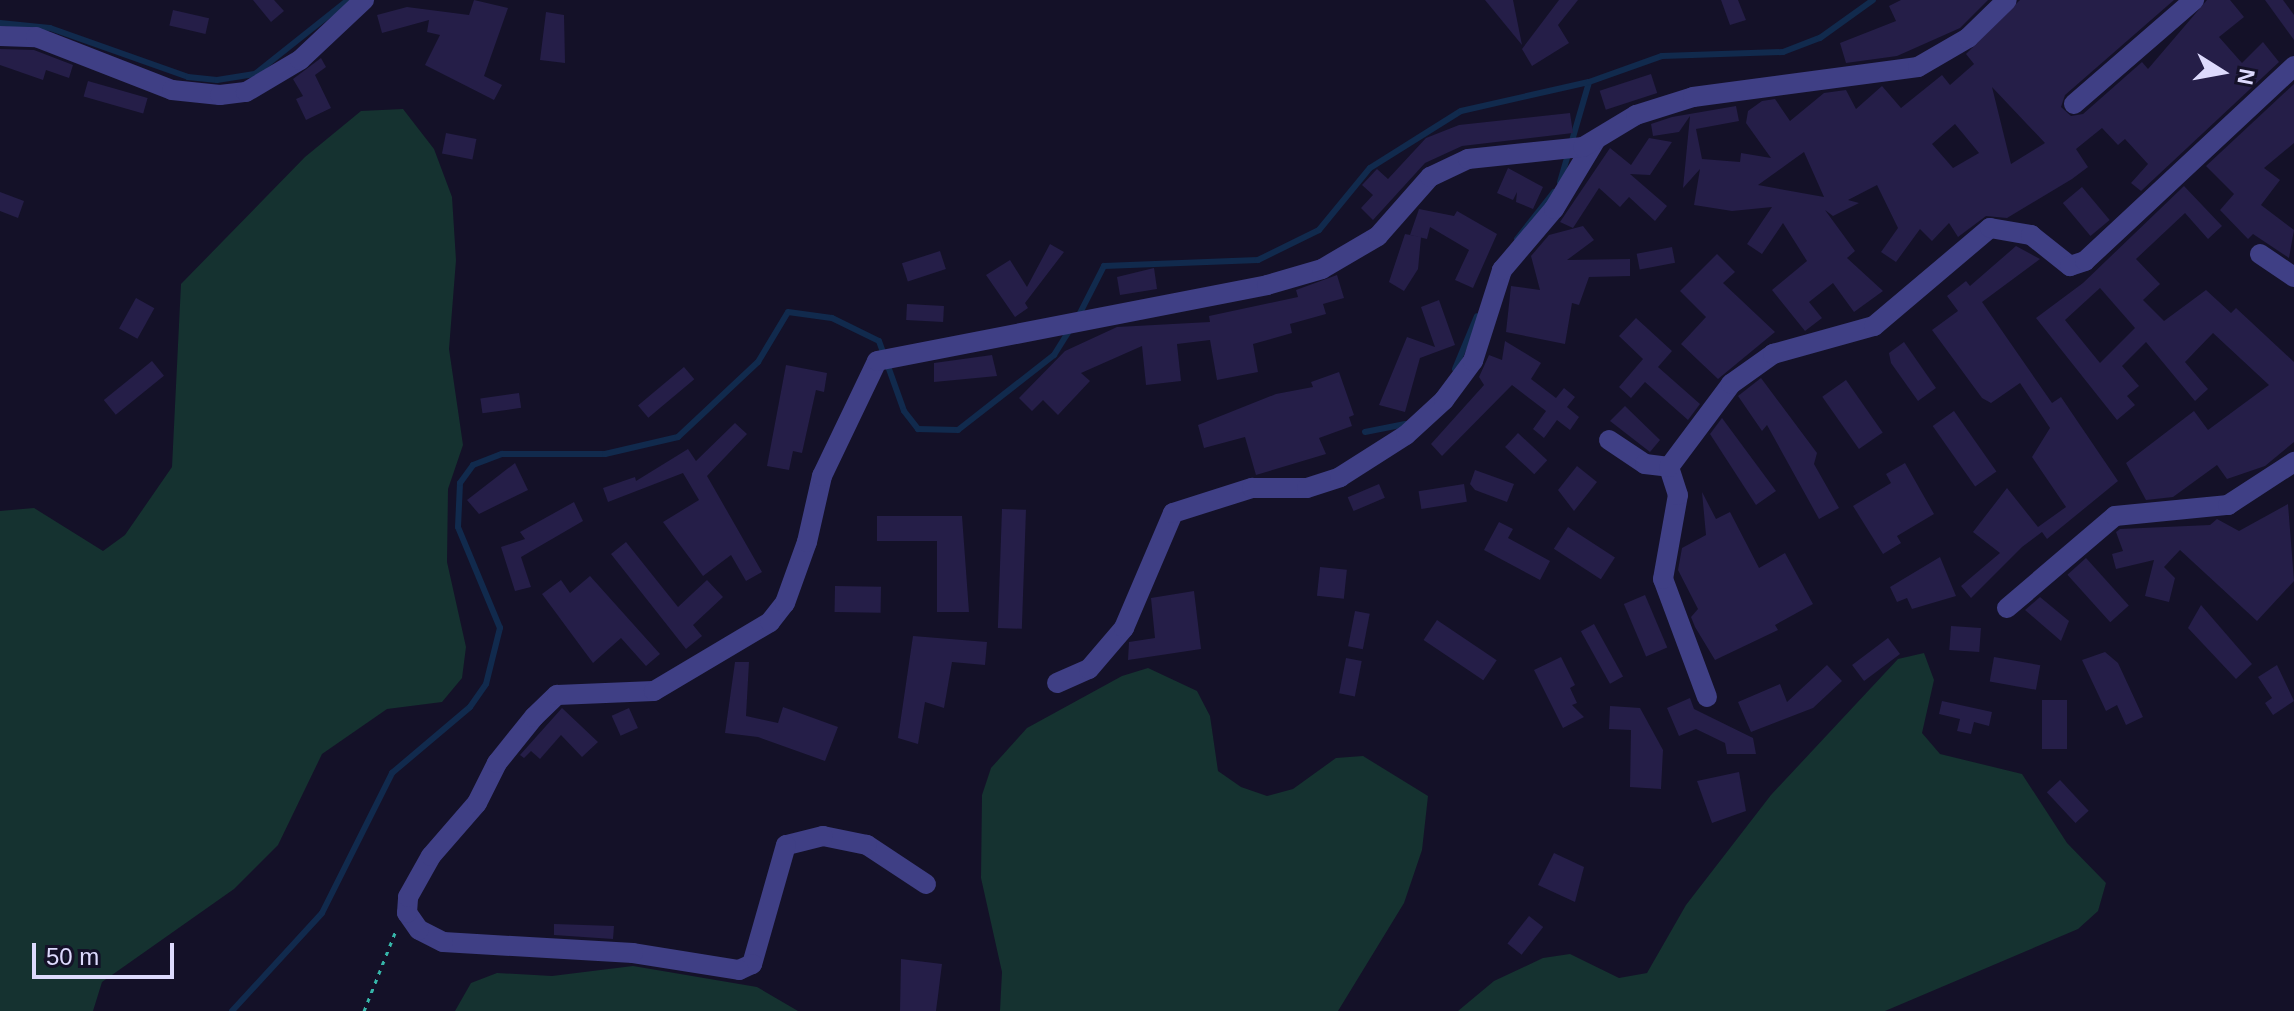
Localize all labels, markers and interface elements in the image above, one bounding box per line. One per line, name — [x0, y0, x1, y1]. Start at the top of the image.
north arrow — [2182, 32, 2262, 112]
text: N — [2232, 66, 2260, 87]
scale bar — [36, 927, 178, 977]
text: 50 m — [46, 943, 99, 970]

